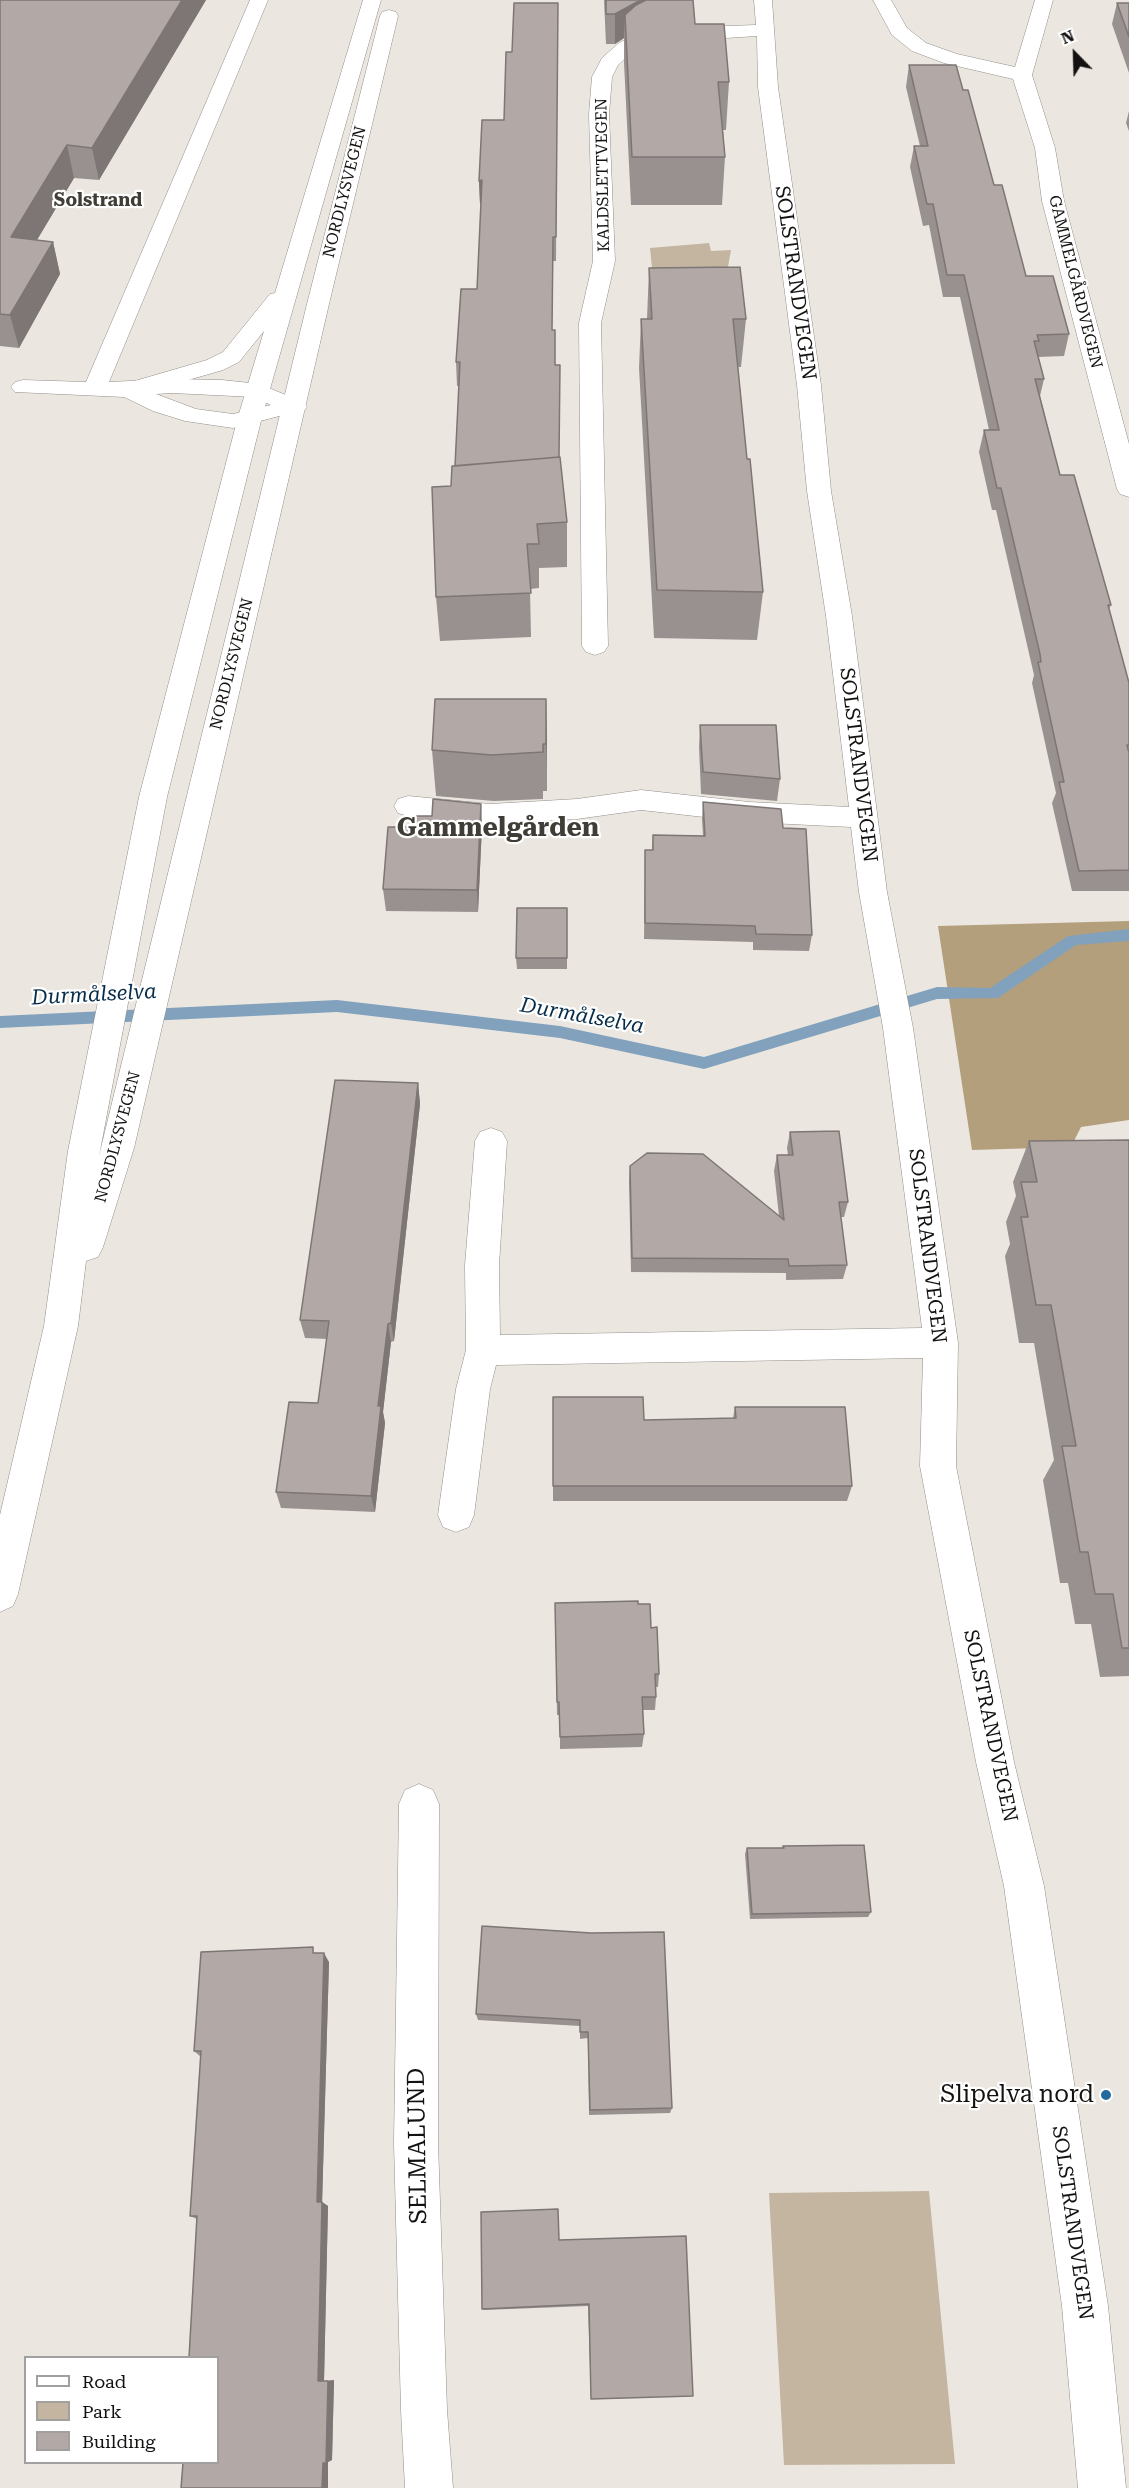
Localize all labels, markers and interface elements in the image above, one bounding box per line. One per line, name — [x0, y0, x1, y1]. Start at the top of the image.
north arrow — [1045, 24, 1105, 84]
text: N — [1058, 26, 1077, 48]
street label: KALDSLETTVEGEN — [592, 98, 614, 252]
street label: NORDLYSVEGEN — [319, 124, 371, 260]
street label: SOLSTRANDVEGEN — [769, 184, 821, 382]
district label: Solstrand — [54, 190, 142, 212]
street label: GAMMELGÅRDVEGEN — [1044, 193, 1106, 371]
street label: NORDLYSVEGEN — [206, 596, 258, 732]
street label: SOLSTRANDVEGEN — [834, 666, 882, 864]
district label: Gammelgården — [397, 812, 599, 844]
water label: Durmålselva — [31, 979, 157, 1011]
water label: Durmålselva — [518, 993, 646, 1039]
street label: NORDLYSVEGEN — [91, 1069, 145, 1205]
street label: SOLSTRANDVEGEN — [903, 1147, 951, 1345]
street label: SOLSTRANDVEGEN — [958, 1628, 1022, 1824]
street label: SELMALUND — [402, 2068, 434, 2224]
place label: Slipelva nord — [940, 2081, 1094, 2109]
marker: Slipelva nord — [1099, 2088, 1113, 2102]
street label: SOLSTRANDVEGEN — [1046, 2124, 1098, 2322]
legend — [24, 2356, 219, 2464]
text: Road — [82, 2371, 126, 2392]
text: Park — [82, 2401, 122, 2422]
text: Building — [82, 2431, 156, 2452]

